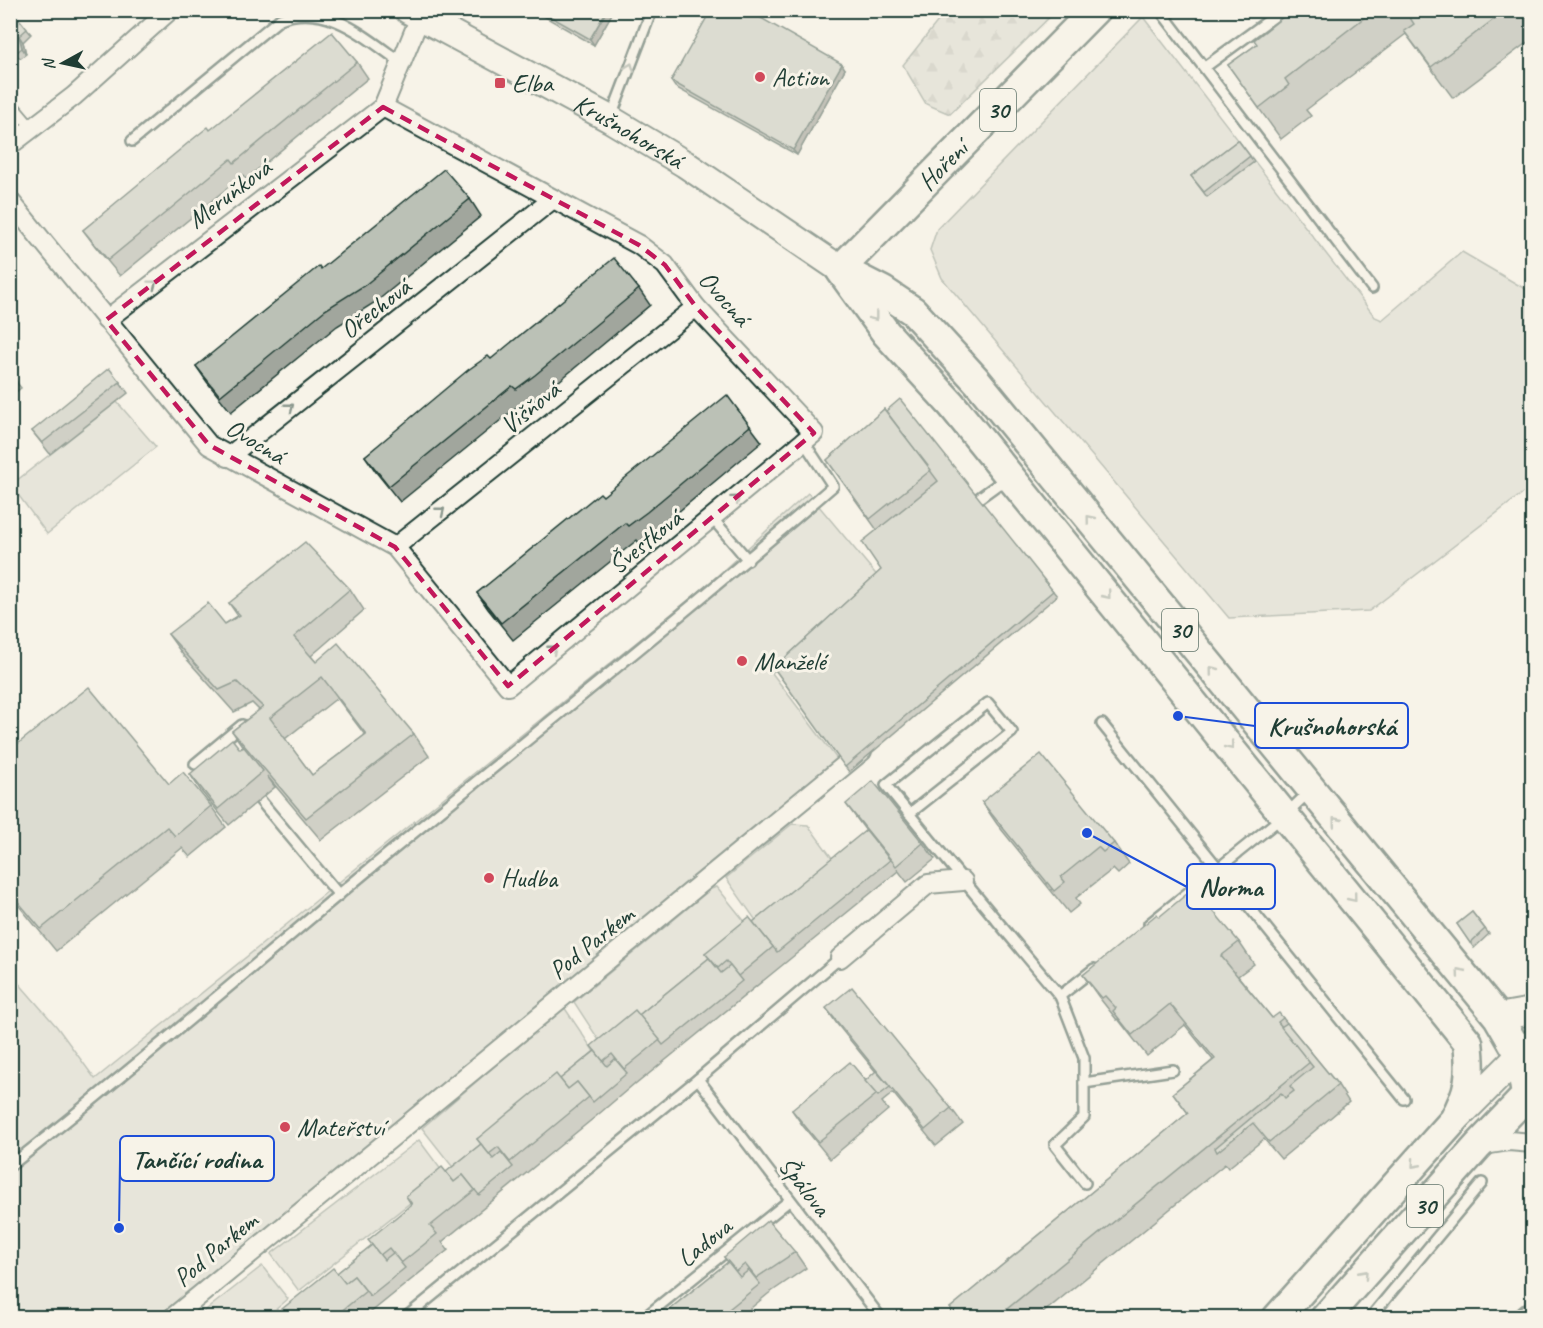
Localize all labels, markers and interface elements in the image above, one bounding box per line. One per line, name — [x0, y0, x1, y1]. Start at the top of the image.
north arrow — [33, 33, 93, 93]
text: N — [38, 56, 60, 71]
place label: Action — [772, 61, 830, 94]
one-way arrow — [623, 62, 635, 73]
place label: Elba — [512, 67, 554, 100]
marker: Action — [753, 70, 767, 84]
marker: Elba — [493, 76, 507, 90]
street label: Krušnohorská — [568, 87, 692, 178]
road number: 30 — [980, 89, 1016, 131]
street label: Hoření — [911, 129, 979, 198]
street label: Meruňková — [181, 150, 280, 236]
street label: Ovocná — [691, 263, 760, 335]
street label: Ořechová — [333, 269, 419, 346]
one-way arrow — [146, 281, 157, 292]
one-way arrow — [866, 310, 877, 321]
street label: Višňová — [494, 372, 569, 441]
one-way arrow — [284, 404, 295, 415]
street label: Ovocná — [220, 411, 294, 473]
one-way arrow — [729, 495, 740, 506]
street label: Švestková — [602, 500, 691, 581]
one-way arrow — [434, 507, 445, 518]
one-way arrow — [1087, 514, 1098, 525]
one-way arrow — [1100, 588, 1111, 599]
road number: 30 — [1162, 609, 1198, 651]
one-way arrow — [546, 645, 557, 656]
place label: Manželé — [754, 645, 829, 678]
marker: Manželé — [735, 654, 749, 668]
one-way arrow — [1209, 666, 1220, 677]
callout: Krušnohorská — [1255, 703, 1408, 748]
text: Krušnohorská — [1268, 709, 1399, 743]
one-way arrow — [1223, 739, 1234, 750]
one-way arrow — [1333, 817, 1344, 828]
place label: Hudba — [501, 862, 559, 895]
callout: Norma — [1187, 864, 1275, 909]
text: Norma — [1199, 870, 1265, 904]
marker: Hudba — [482, 871, 496, 885]
one-way arrow — [1345, 891, 1356, 902]
street label: Pod Parkem — [542, 897, 642, 987]
one-way arrow — [1456, 968, 1467, 979]
place label: Mateřství — [297, 1111, 390, 1144]
marker: Mateřství — [278, 1120, 292, 1134]
callout: Tančící rodina — [120, 1136, 274, 1181]
text: Tančící rodina — [132, 1142, 265, 1176]
street label: Špálova — [771, 1150, 839, 1224]
one-way arrow — [1412, 1156, 1423, 1167]
road number: 30 — [1407, 1185, 1443, 1227]
street label: Pod Parkem — [166, 1203, 266, 1294]
street label: Ladova — [670, 1209, 740, 1274]
one-way arrow — [1357, 1270, 1368, 1281]

